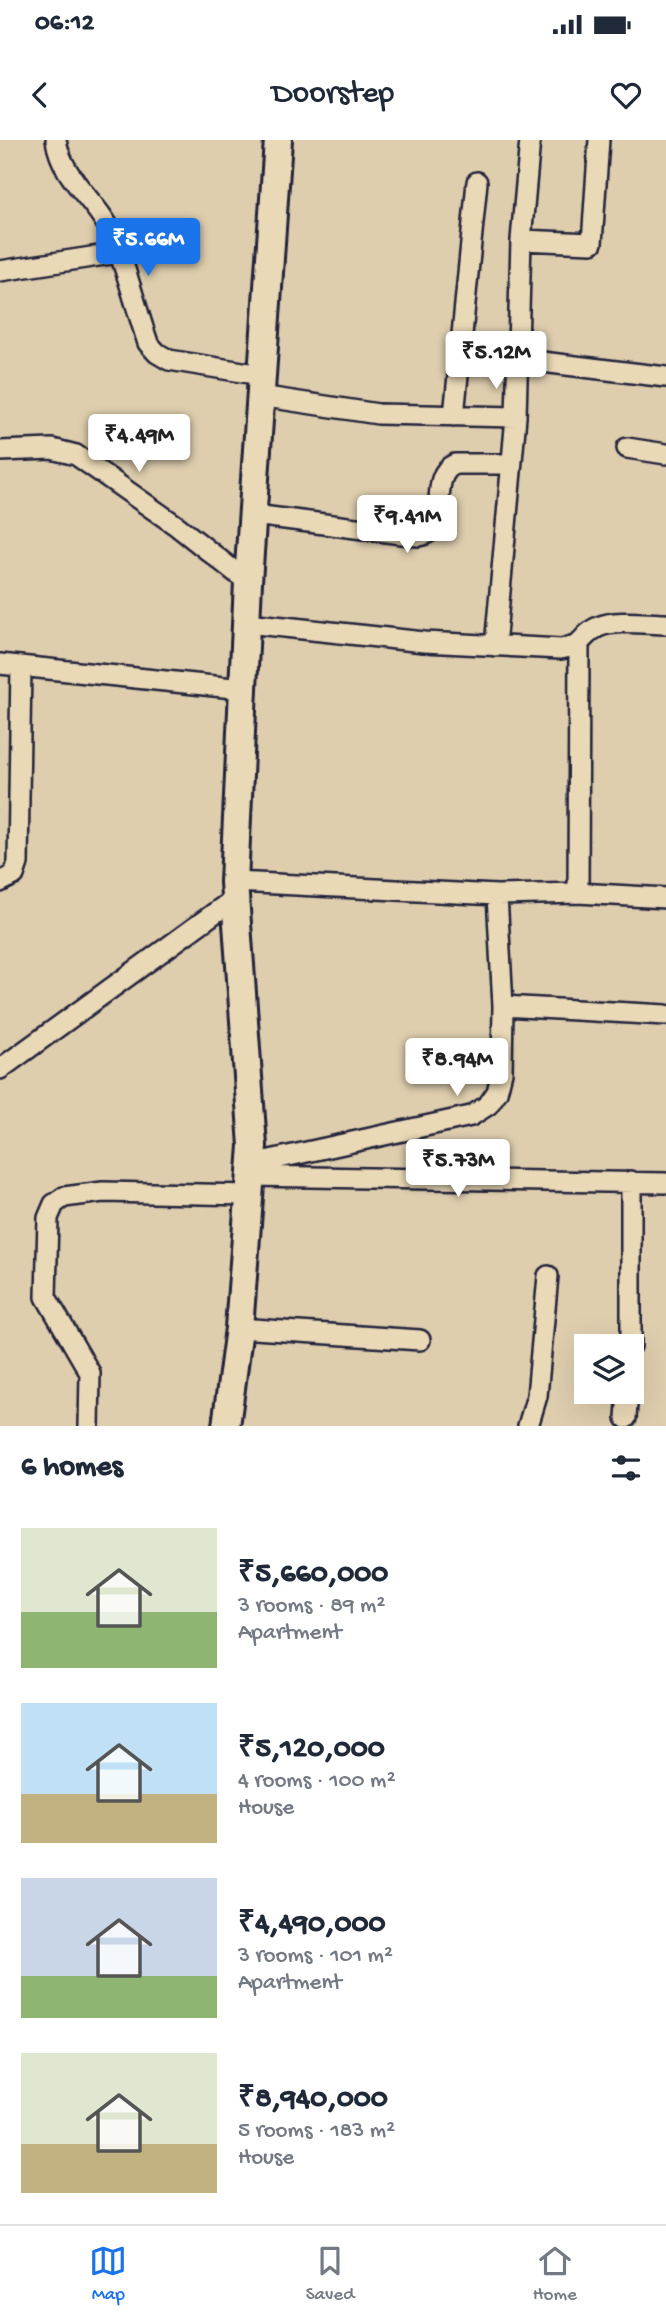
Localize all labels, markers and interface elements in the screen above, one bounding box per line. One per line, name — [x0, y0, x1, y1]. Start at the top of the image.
text: 06:12 — [35, 9, 94, 40]
icon: back — [21, 76, 59, 114]
text: Doorstep — [272, 76, 394, 114]
icon: heart — [607, 76, 645, 114]
pin: ₹5.66M — [91, 218, 205, 278]
text: ₹5.66M — [112, 227, 184, 254]
pin: ₹5.12M — [439, 331, 553, 391]
text: ₹5.12M — [462, 340, 531, 367]
pin: ₹4.49M — [82, 414, 196, 474]
text: ₹4.49M — [104, 423, 174, 450]
pin: ₹9.41M — [350, 496, 464, 555]
text: ₹9.41M — [373, 504, 441, 531]
pin: ₹8.94M — [400, 1038, 514, 1098]
text: ₹8.94M — [421, 1047, 493, 1074]
pin: ₹5.73M — [401, 1140, 515, 1199]
text: ₹5.73M — [422, 1148, 494, 1175]
map controls — [574, 1334, 644, 1404]
button: layers — [574, 1334, 644, 1404]
icon: filters — [607, 1449, 645, 1487]
text: 6 homes — [21, 1451, 123, 1486]
icon: home — [77, 1556, 161, 1640]
text: ₹5,660,000 — [238, 1558, 388, 1593]
text: 3 rooms · 89 m² — [238, 1593, 385, 1620]
text: Apartment — [238, 1620, 342, 1647]
icon: home — [77, 1731, 161, 1815]
text: ₹5,120,000 — [238, 1733, 385, 1768]
text: 4 rooms · 100 m² — [238, 1768, 396, 1795]
text: House — [238, 1795, 294, 1822]
icon: home — [77, 1906, 161, 1990]
text: ₹4,490,000 — [238, 1908, 386, 1943]
text: 3 rooms · 101 m² — [238, 1943, 393, 1970]
text: Apartment — [238, 1970, 342, 1997]
icon: home — [77, 2081, 161, 2165]
text: ₹8,940,000 — [238, 2083, 388, 2118]
text: 5 rooms · 183 m² — [238, 2118, 395, 2145]
text: House — [238, 2145, 294, 2172]
tab: Map — [89, 2242, 127, 2307]
tab: Saved — [306, 2242, 354, 2307]
tab: Home — [533, 2242, 577, 2307]

